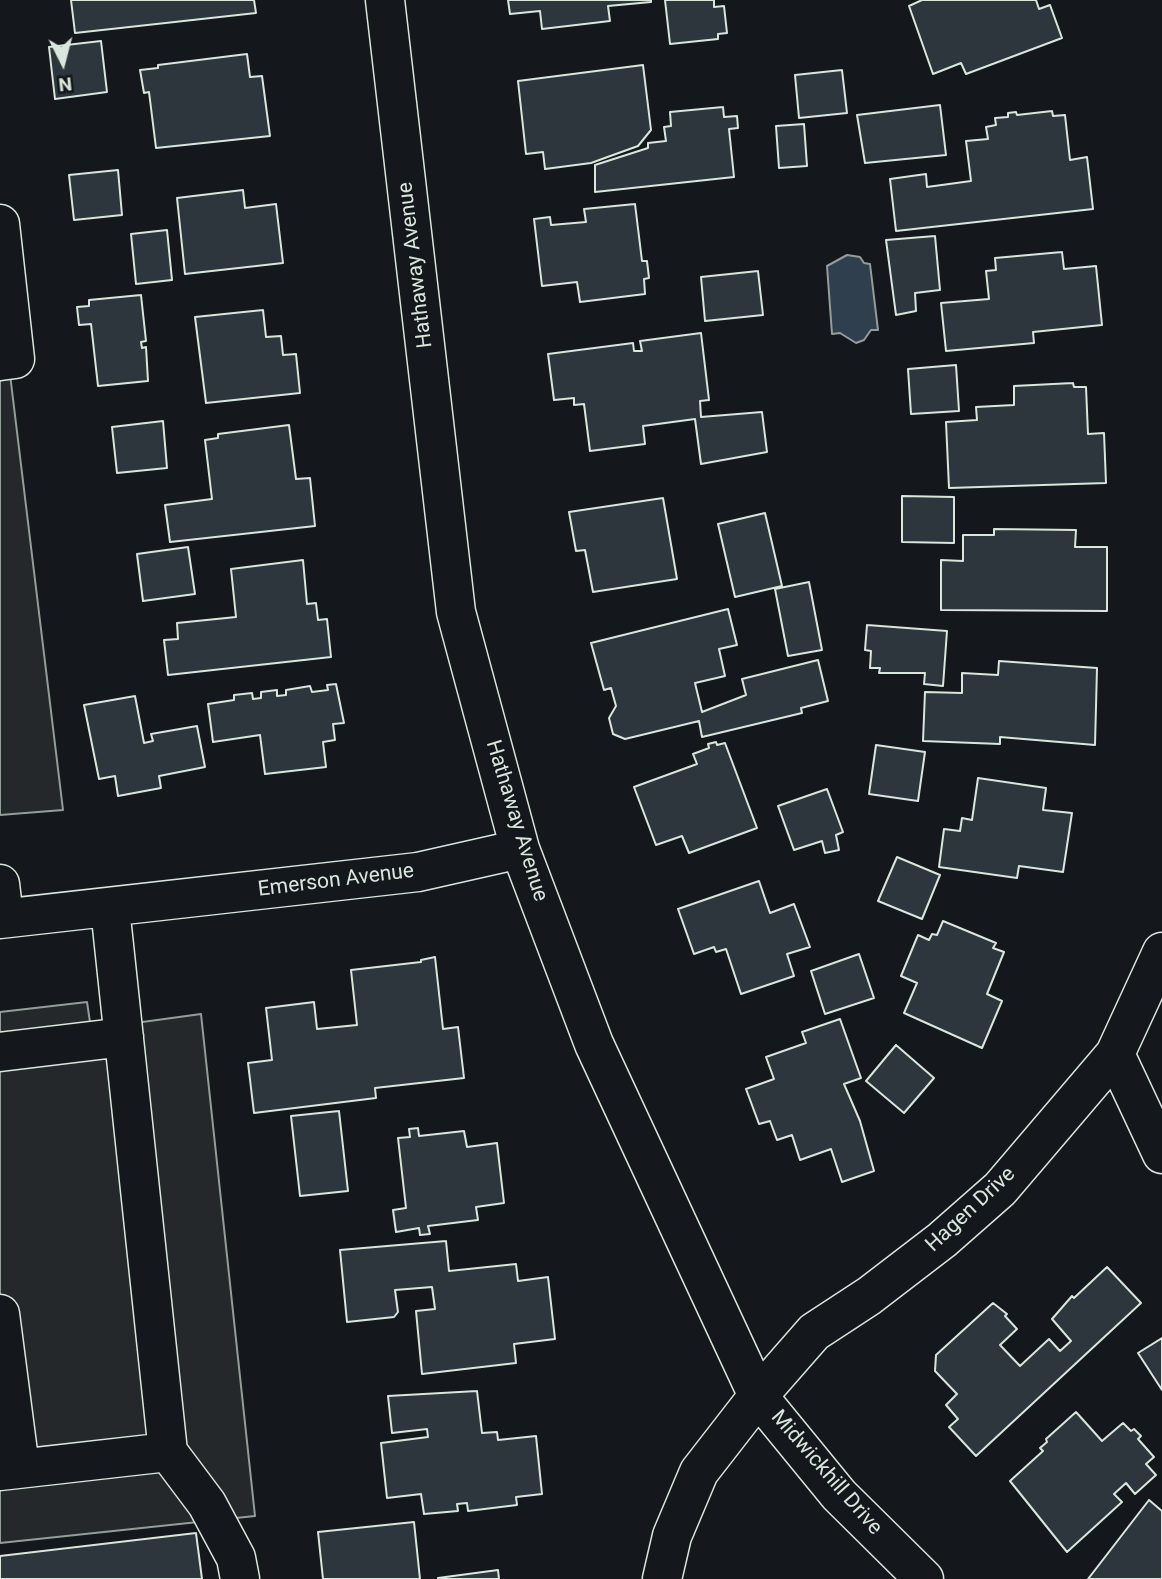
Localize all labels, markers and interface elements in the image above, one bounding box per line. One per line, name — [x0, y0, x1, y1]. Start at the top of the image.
north arrow — [28, 28, 98, 98]
text: N — [57, 72, 73, 97]
street label: Hathaway Avenue — [393, 181, 439, 349]
street label: Hathaway Avenue — [480, 737, 552, 905]
street label: Emerson Avenue — [257, 859, 415, 903]
street label: Hagen Drive — [921, 1162, 1021, 1258]
street label: Midwickhill Drive — [765, 1405, 887, 1541]

